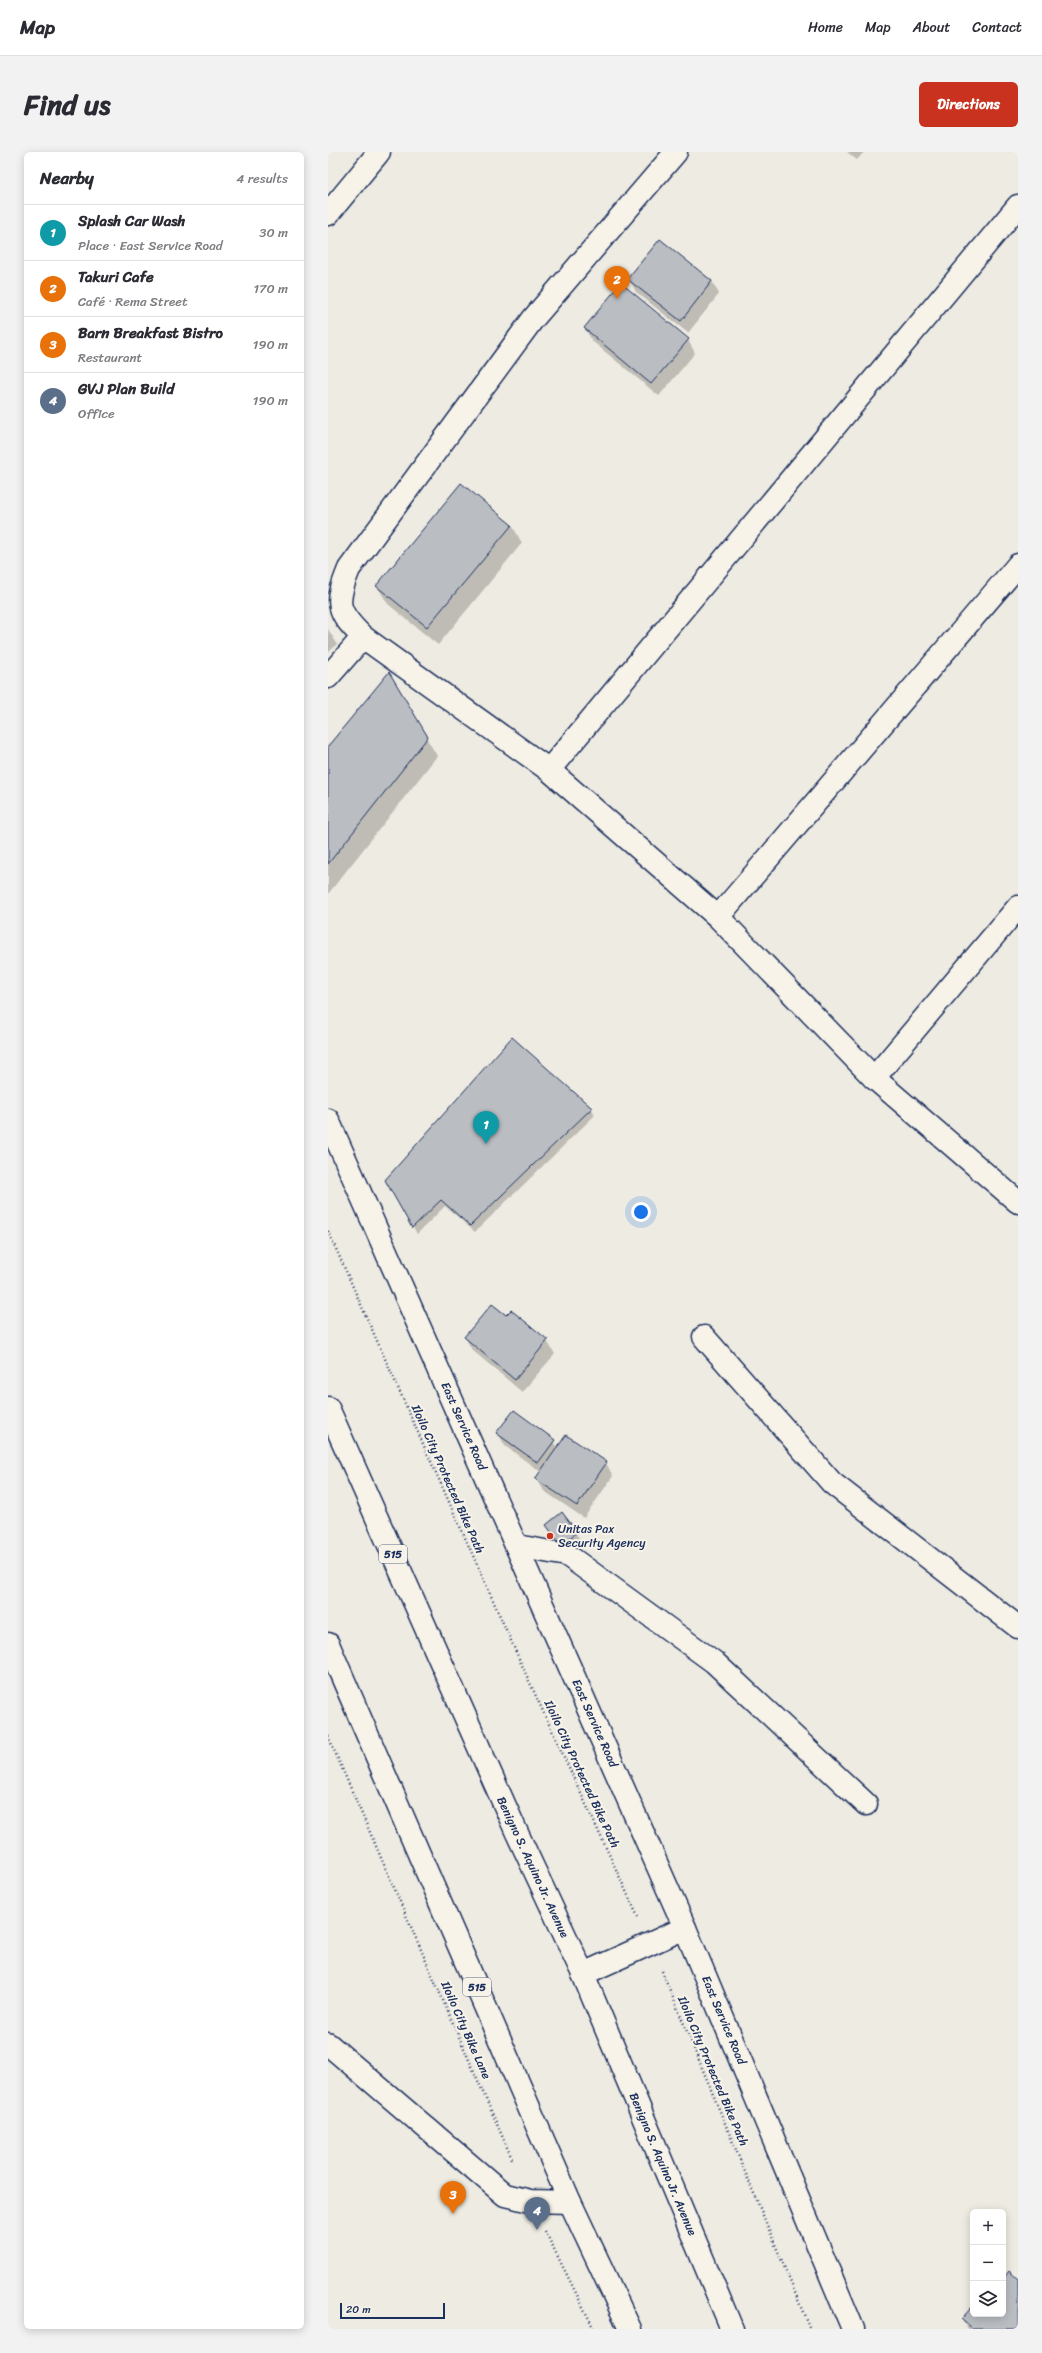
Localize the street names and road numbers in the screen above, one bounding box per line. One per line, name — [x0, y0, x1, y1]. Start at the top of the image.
street label: East Service Road — [435, 1378, 494, 1475]
street label: Iloilo City Protected Bike Path — [405, 1400, 491, 1557]
road number: 515 — [379, 1545, 407, 1563]
street label: East Service Road — [566, 1675, 625, 1772]
street label: Iloilo City Protected Bike Path — [538, 1695, 626, 1852]
street label: Benigno S. Aquino Jr. Avenue — [490, 1793, 576, 1942]
street label: East Service Road — [695, 1972, 753, 2069]
street label: Iloilo City Bike Lane — [434, 1976, 498, 2083]
road number: 515 — [463, 1978, 491, 1996]
street label: Iloilo City Protected Bike Path — [671, 1992, 755, 2150]
street label: Benigno S. Aquino Jr. Avenue — [623, 2089, 703, 2239]

